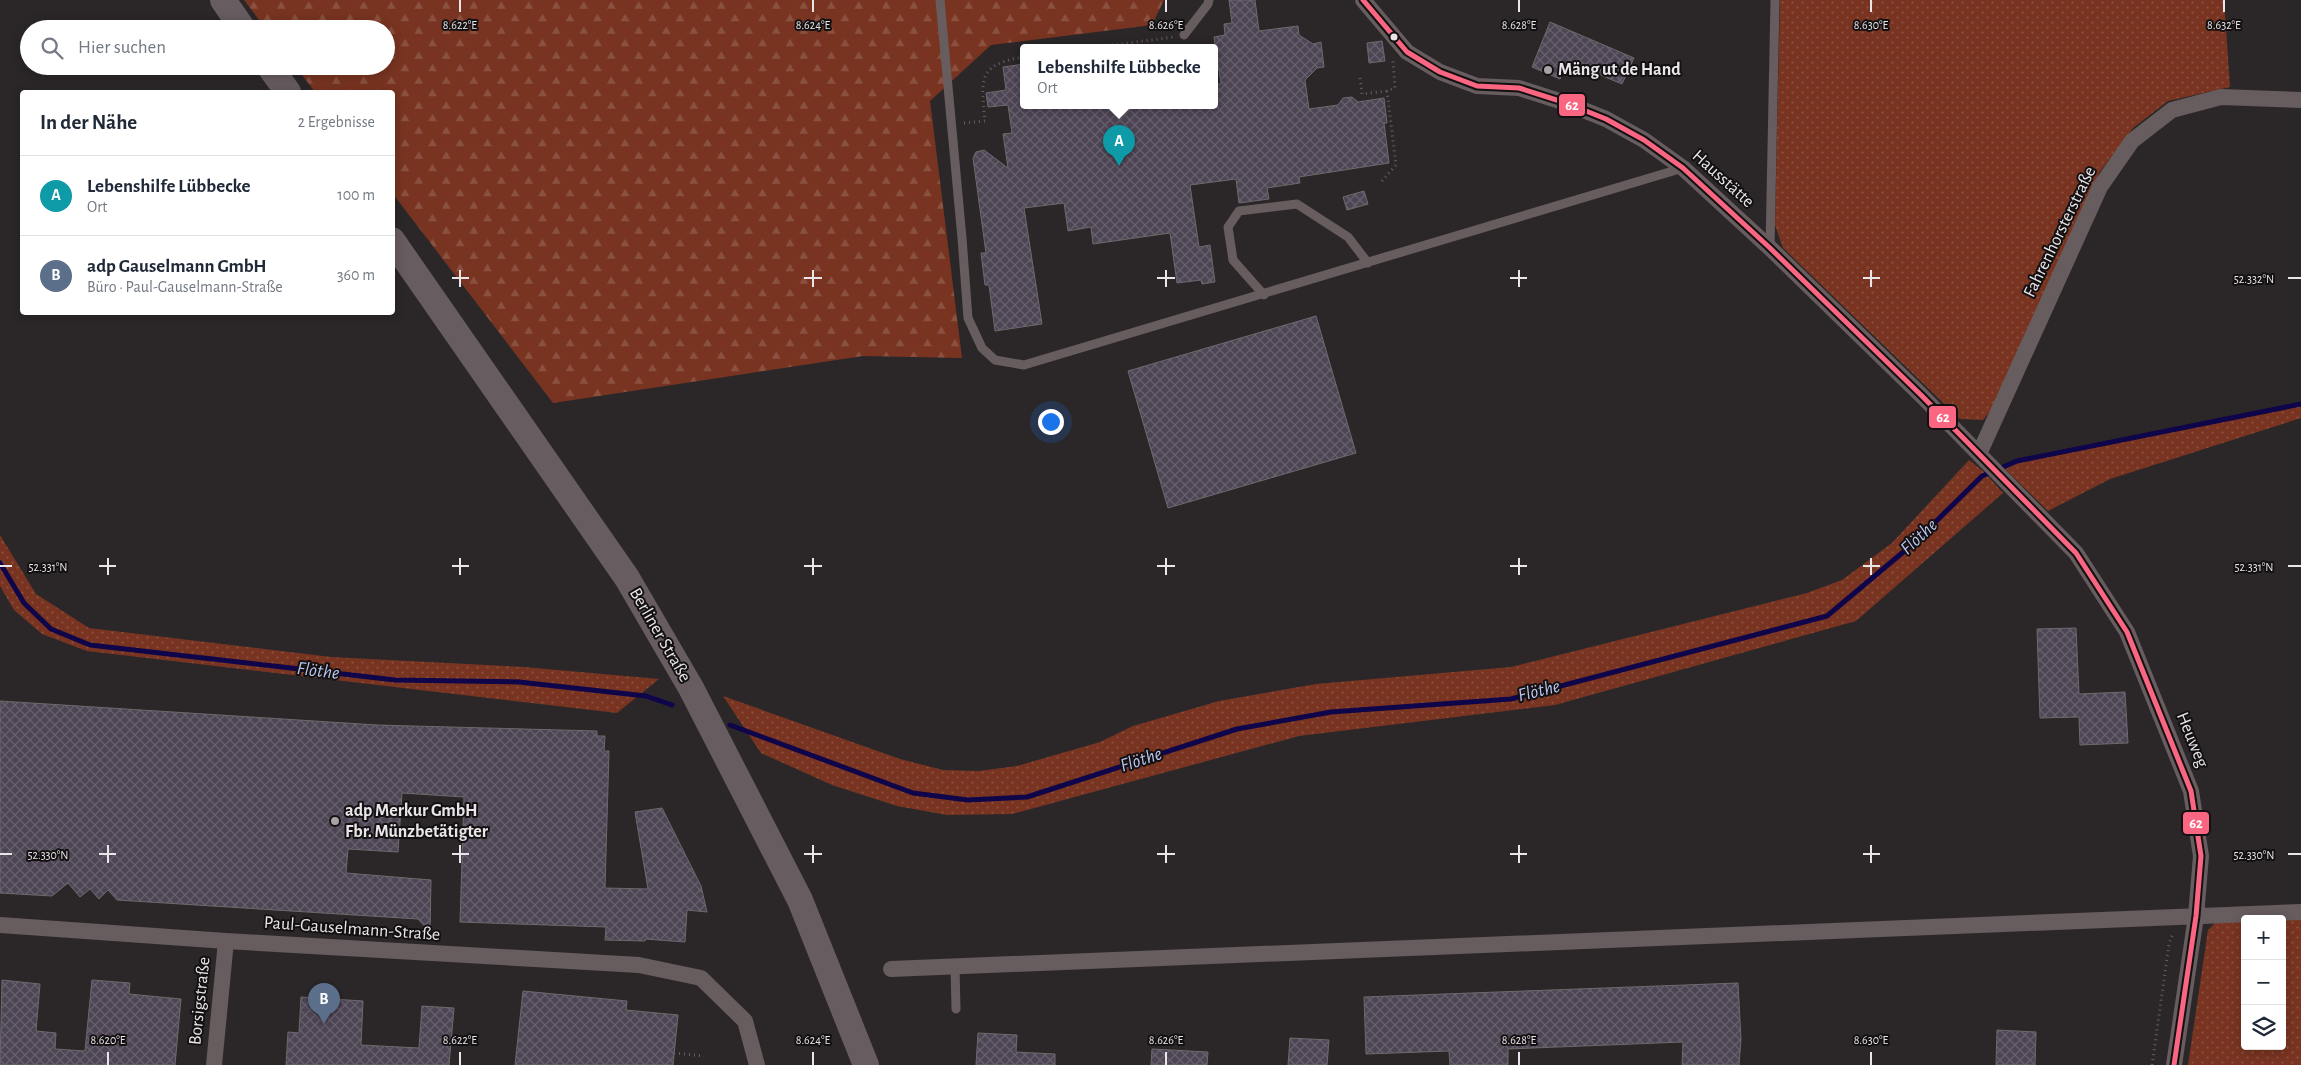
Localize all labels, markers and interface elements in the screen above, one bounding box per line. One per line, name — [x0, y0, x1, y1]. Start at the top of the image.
text: 8.622°E — [443, 19, 477, 31]
text: 8.624°E — [796, 19, 831, 31]
text: 8.626°E — [1149, 19, 1183, 31]
text: 8.628°E — [1502, 19, 1536, 31]
text: 8.630°E — [1854, 19, 1889, 31]
text: 8.632°E — [2207, 19, 2241, 31]
search box — [20, 20, 395, 75]
unlabelled marker — [1389, 32, 1399, 42]
icon: search — [38, 34, 66, 62]
text: Hier suchen — [78, 38, 166, 57]
popup — [1020, 44, 1218, 109]
text: Lebenshilfe Lübbecke — [1037, 58, 1201, 77]
place label: Mäng ut de Hand — [1558, 61, 1681, 79]
marker: Mäng ut de Hand — [1542, 64, 1554, 76]
text: Ort — [1037, 80, 1058, 96]
line badge: 62 — [1558, 93, 1586, 117]
text: 62 — [1565, 99, 1579, 113]
text: In der Nähe — [40, 112, 137, 133]
text: 2 Ergebnisse — [298, 114, 375, 130]
pin: A — [1103, 125, 1135, 166]
street label: Hausstätte — [1689, 147, 1757, 211]
street label: Fahrenhorsterstraße — [2021, 164, 2099, 300]
text: Lebenshilfe Lübbecke — [87, 177, 251, 196]
text: A — [51, 187, 61, 203]
text: 100 m — [337, 187, 375, 203]
text: Ort — [87, 199, 107, 215]
text: adp Gauselmann GmbH — [87, 257, 267, 276]
text: B — [51, 267, 61, 283]
text: 360 m — [337, 267, 375, 283]
text: 52.332°N — [2234, 273, 2274, 285]
text: Büro · Paul-Gauselmann-Straße — [87, 279, 283, 295]
line badge: 62 — [1928, 405, 1957, 429]
your location — [1038, 409, 1064, 435]
text: 62 — [1936, 411, 1950, 425]
water label: Flöthe — [1897, 515, 1941, 559]
text: 52.331°N — [29, 561, 67, 573]
text: 52.331°N — [2235, 561, 2273, 573]
street label: Berliner Straße — [626, 585, 694, 685]
water label: Flöthe — [296, 659, 340, 683]
water label: Flöthe — [1516, 677, 1562, 705]
street label: Heuweg — [2173, 710, 2211, 770]
water label: Flöthe — [1118, 744, 1164, 776]
place label: adp Merkur GmbH Fbr. Münzbetätigter — [345, 802, 489, 841]
line badge: 62 — [2182, 811, 2210, 835]
marker: adp Merkur GmbH Fbr. Münzbetätigter — [329, 815, 341, 827]
text: 62 — [2189, 817, 2203, 831]
text: 52.330°N — [27, 849, 69, 861]
text: 52.330°N — [2233, 849, 2275, 861]
street label: Paul-Gauselmann-Straße — [263, 914, 441, 944]
map controls — [2241, 915, 2286, 1050]
button: + — [2241, 915, 2286, 960]
street label: Borsigstraße — [186, 956, 214, 1046]
button: − — [2241, 960, 2286, 1005]
pin: B — [308, 983, 340, 1024]
button: layers — [2241, 1005, 2286, 1050]
text: 8.620°E — [90, 1034, 126, 1046]
text: 8.622°E — [443, 1034, 477, 1046]
text: 8.624°E — [796, 1034, 831, 1046]
text: 8.626°E — [1149, 1034, 1183, 1046]
text: 8.628°E — [1502, 1034, 1536, 1046]
text: 8.630°E — [1854, 1034, 1889, 1046]

